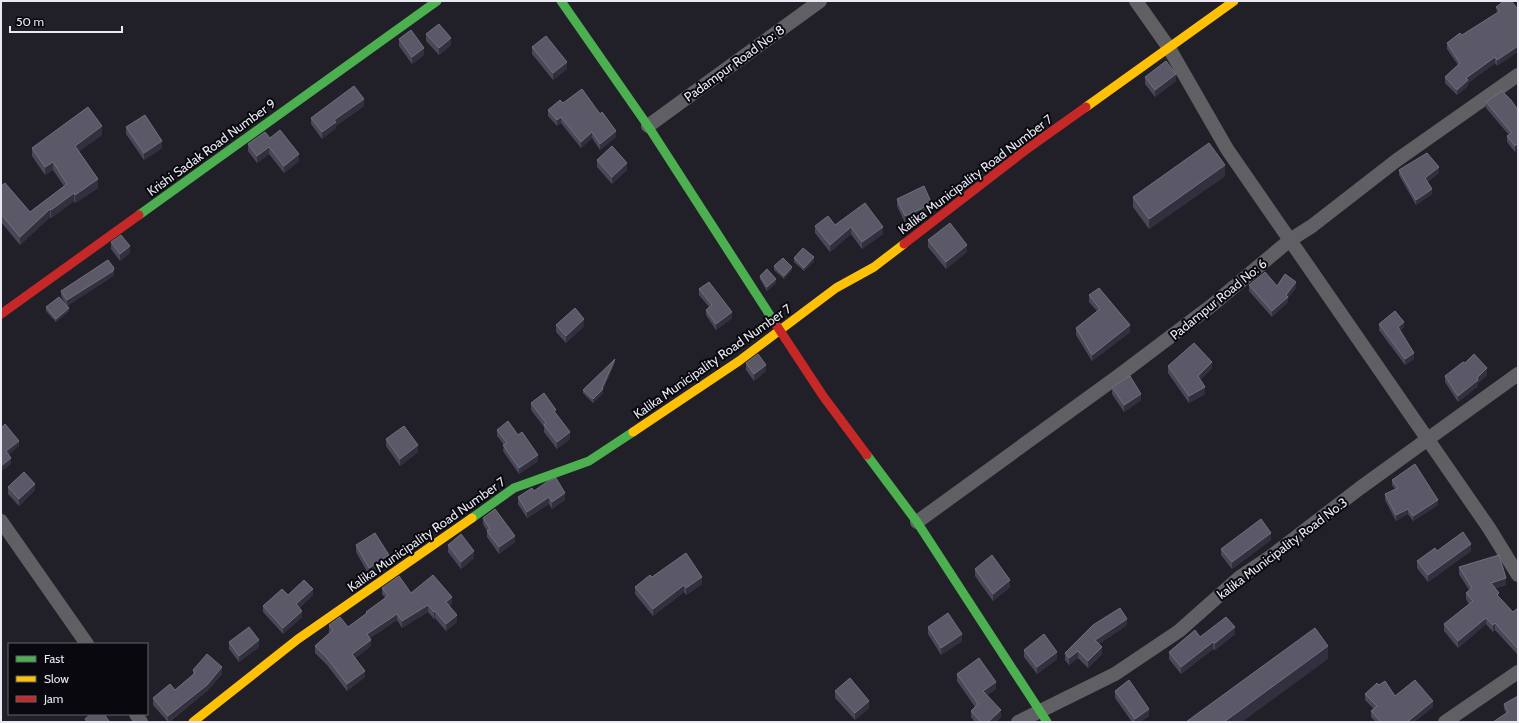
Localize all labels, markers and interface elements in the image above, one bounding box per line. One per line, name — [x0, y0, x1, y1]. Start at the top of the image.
scale bar — [10, 8, 122, 34]
text: 50 m — [16, 14, 44, 29]
street label: Padampur Road No: 8 — [681, 21, 787, 105]
street label: Krishi Sadak Road Number 9 — [144, 95, 278, 199]
street label: Kalika Municipality Road Number 7 — [895, 110, 1056, 237]
street label: Padampur Road No: 6 — [1166, 255, 1270, 343]
street label: Kalika Municipality Road Number 7 — [630, 300, 794, 422]
street label: Kalika Municipality Road Number 7 — [344, 473, 508, 595]
street label: kalika Municipality Road No.3 — [1214, 494, 1350, 602]
legend — [8, 643, 148, 715]
text: Fast — [44, 651, 64, 666]
text: Slow — [44, 671, 69, 686]
text: Jam — [43, 691, 63, 706]

